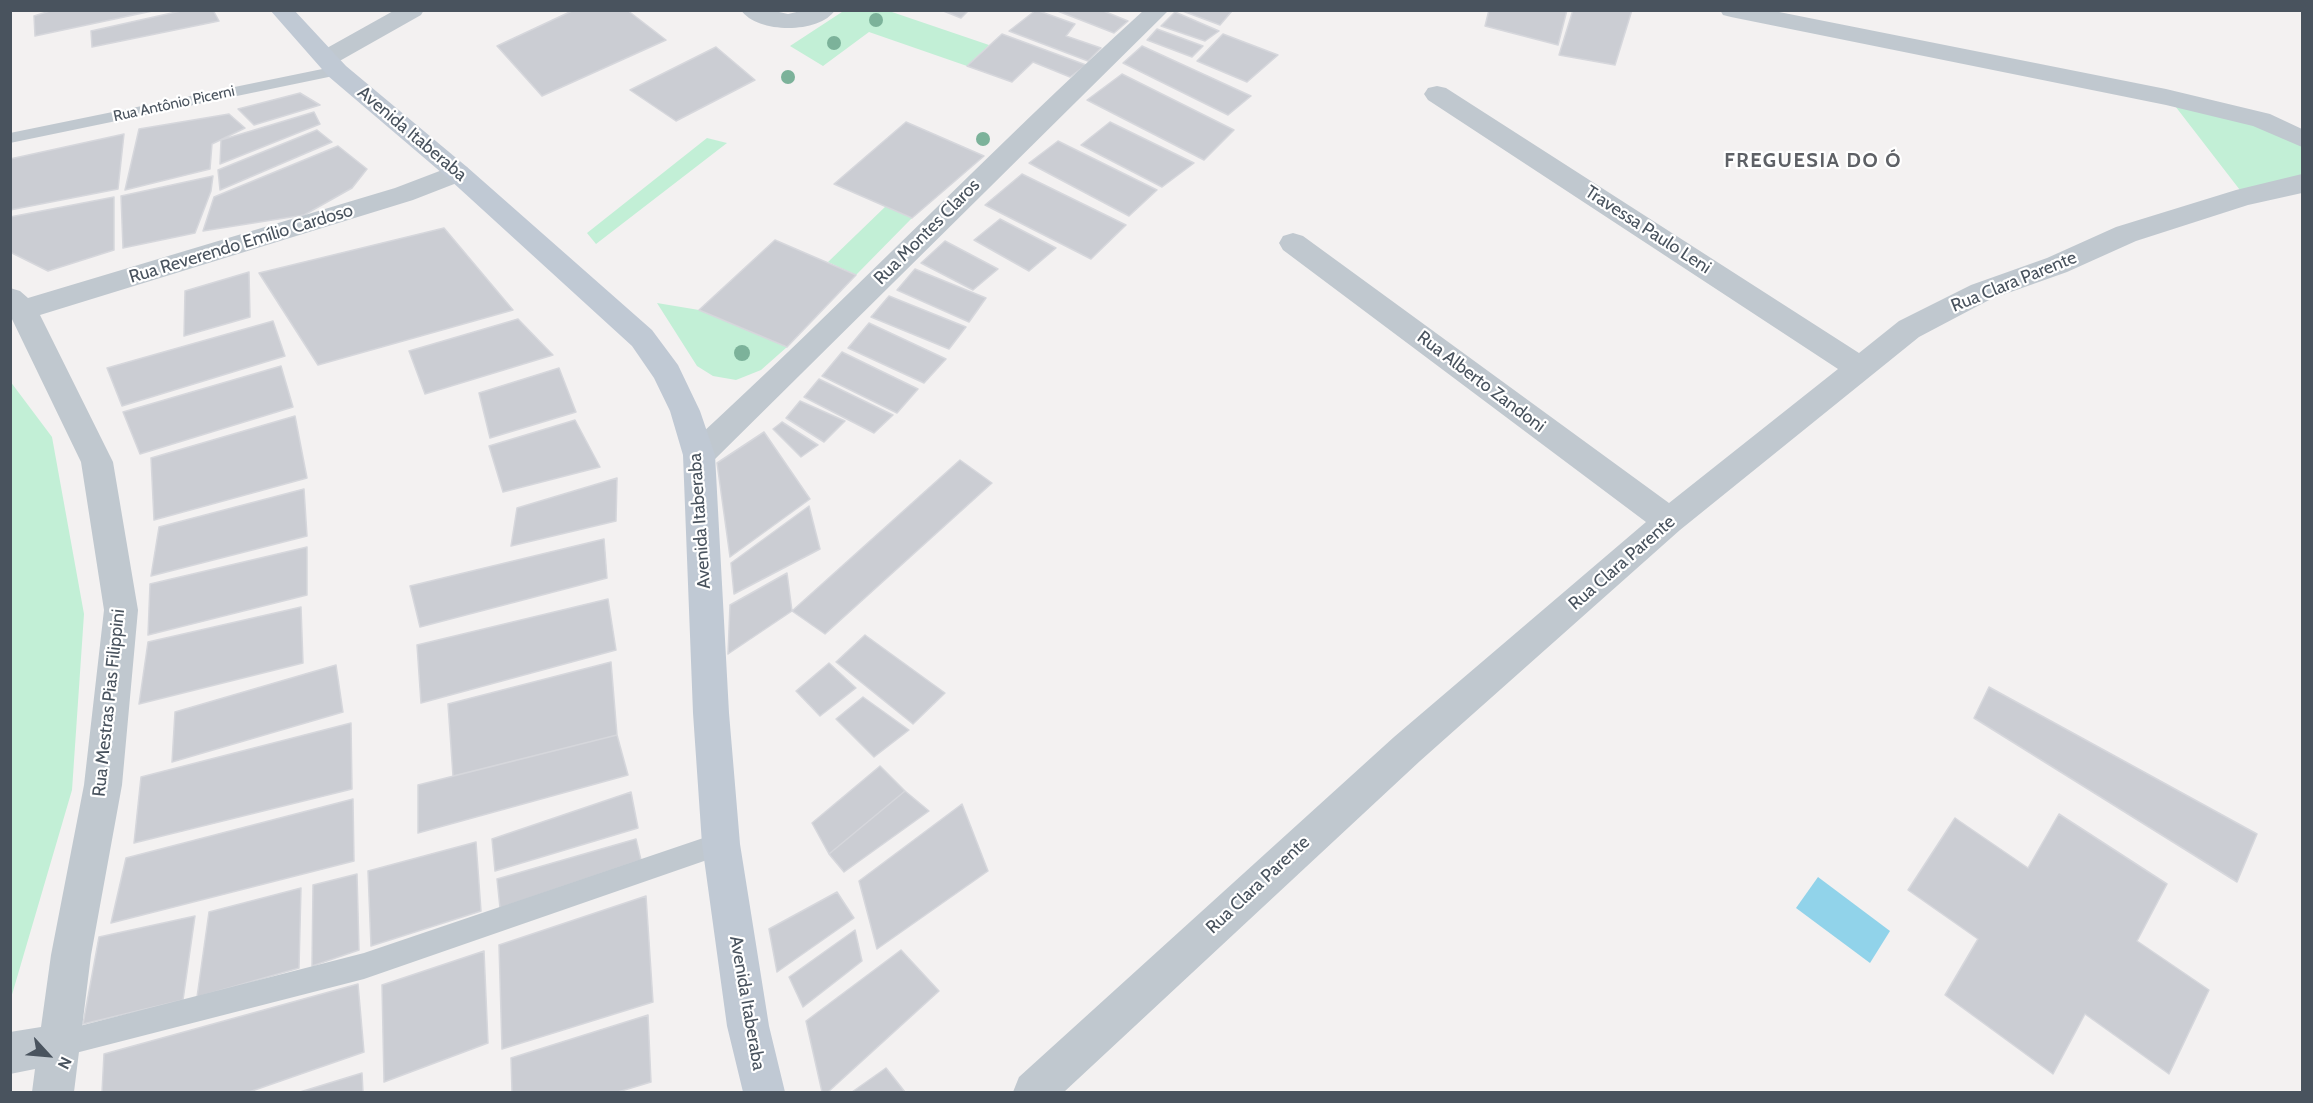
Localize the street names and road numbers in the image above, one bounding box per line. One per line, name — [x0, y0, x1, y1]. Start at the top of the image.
street label: Rua Antônio Picerni — [112, 82, 236, 126]
street label: Avenida Itaberaba — [353, 82, 471, 186]
street label: Rua Montes Claros — [870, 175, 984, 289]
street label: Travessa Paulo Leni — [1581, 181, 1715, 279]
street label: Rua Reverendo Emílio Cardoso — [127, 200, 355, 288]
street label: Rua Clara Parente — [1948, 247, 2080, 317]
street label: Rua Alberto Zandoni — [1413, 327, 1549, 437]
street label: Avenida Itaberaba — [684, 452, 716, 590]
street label: Rua Clara Parente — [1565, 511, 1679, 615]
street label: Rua Mestras Pias Filippini — [88, 608, 130, 798]
street label: Rua Clara Parente — [1202, 832, 1314, 938]
street label: Avenida Itaberaba — [725, 934, 769, 1072]

